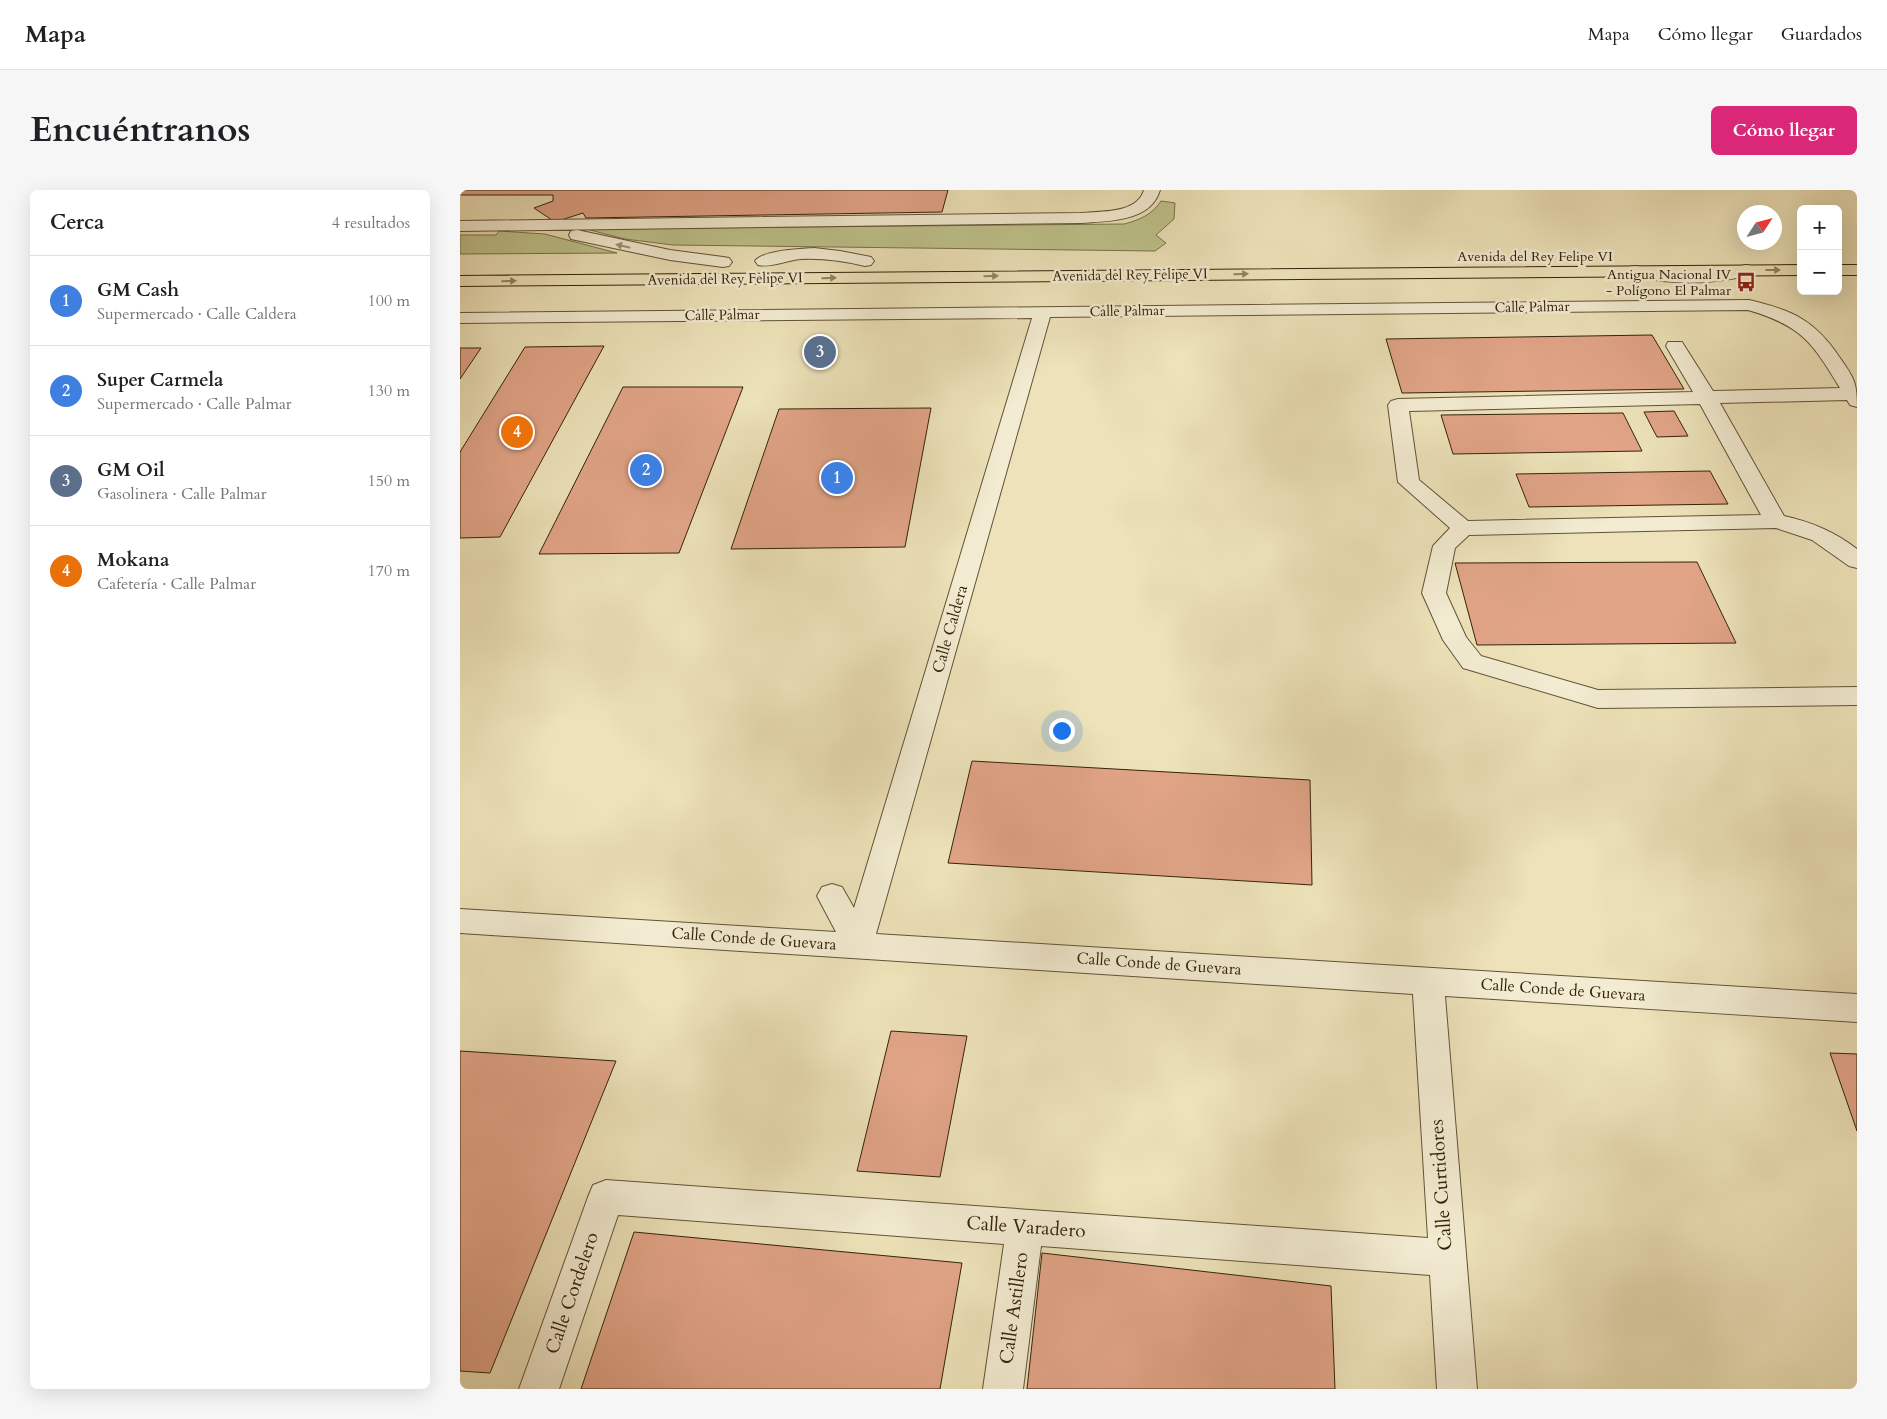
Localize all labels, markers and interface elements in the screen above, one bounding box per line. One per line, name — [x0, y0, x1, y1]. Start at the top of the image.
text: Mapa — [25, 18, 86, 51]
text: Mapa — [1588, 22, 1630, 47]
text: Cómo llegar — [1658, 22, 1753, 47]
text: Guardados — [1781, 22, 1862, 47]
text: Encuéntranos — [30, 106, 251, 154]
button: Cómo llegar — [1711, 106, 1857, 155]
north arrow — [1737, 205, 1782, 250]
map controls — [1797, 205, 1842, 295]
button: + — [1797, 205, 1842, 250]
text: Cerca — [50, 208, 104, 237]
text: 4 resultados — [332, 212, 410, 234]
one-way arrow — [615, 242, 630, 250]
street label: Avenida del Rey Felipe VI — [1457, 247, 1613, 266]
button: − — [1797, 250, 1842, 295]
street label: Avenida del Rey Felipe VI — [1052, 264, 1208, 286]
place label: Antigua Nacional IV - Polígono El Palmar — [1606, 265, 1732, 300]
one-way arrow — [1766, 266, 1782, 274]
street label: Avenida del Rey Felipe VI — [647, 268, 803, 290]
one-way arrow — [1233, 270, 1249, 278]
bus stop icon: Antigua Nacional IV - Polígono El Palmar — [1735, 271, 1757, 293]
one-way arrow — [983, 272, 999, 280]
one-way arrow — [821, 274, 837, 282]
text: GM Cash — [97, 277, 179, 303]
one-way arrow — [501, 277, 517, 285]
text: 1 — [62, 290, 70, 312]
text: 100 m — [368, 290, 410, 312]
street label: Calle Palmar — [1494, 297, 1570, 317]
street label: Calle Palmar — [1089, 301, 1165, 321]
text: Supermercado · Calle Caldera — [97, 303, 297, 325]
street label: Calle Palmar — [684, 305, 760, 325]
pin: 3 — [804, 333, 836, 371]
text: Super Carmela — [97, 367, 224, 393]
text: 2 — [62, 380, 70, 402]
text: 130 m — [368, 380, 410, 402]
text: Supermercado · Calle Palmar — [97, 393, 292, 415]
pin: 4 — [501, 413, 533, 451]
pin: 2 — [630, 451, 662, 489]
text: GM Oil — [97, 457, 165, 483]
pin: 1 — [821, 459, 853, 497]
text: 3 — [62, 470, 70, 492]
text: 150 m — [368, 470, 410, 492]
text: Gasolinera · Calle Palmar — [97, 483, 267, 505]
text: Mokana — [97, 547, 169, 573]
text: 4 — [62, 560, 70, 582]
text: 170 m — [368, 560, 410, 582]
text: Cafetería · Calle Palmar — [97, 573, 256, 595]
street label: Calle Caldera — [927, 582, 973, 676]
your location — [1049, 718, 1075, 744]
street label: Calle Conde de Guevara — [671, 922, 837, 956]
street label: Calle Conde de Guevara — [1076, 947, 1242, 981]
street label: Calle Conde de Guevara — [1480, 973, 1646, 1007]
street label: Calle Curtidores — [1423, 1118, 1459, 1252]
street label: Calle Varadero — [966, 1210, 1086, 1244]
street label: Calle Cordelero — [539, 1229, 605, 1357]
street label: Calle Astillero — [993, 1250, 1035, 1366]

